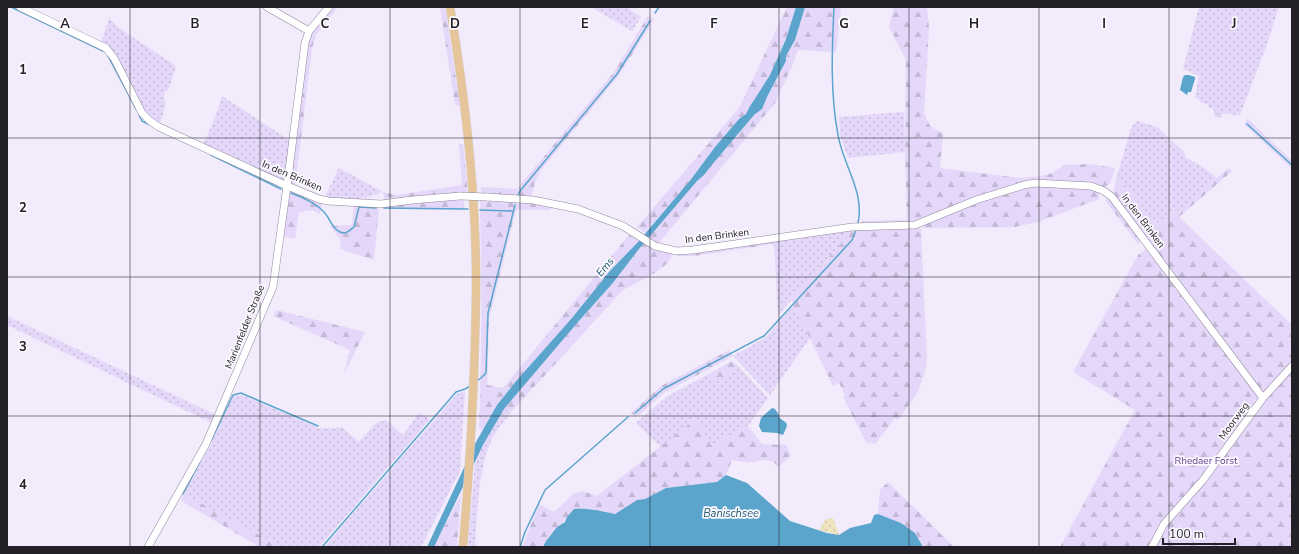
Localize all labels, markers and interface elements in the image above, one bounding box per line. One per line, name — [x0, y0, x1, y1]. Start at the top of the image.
text: A — [60, 15, 70, 33]
text: B — [191, 15, 200, 33]
text: C — [321, 15, 330, 33]
text: D — [450, 15, 460, 33]
text: E — [581, 15, 589, 33]
text: F — [710, 15, 718, 33]
text: G — [839, 15, 849, 33]
text: H — [969, 15, 979, 33]
text: I — [1102, 15, 1106, 33]
text: J — [1231, 15, 1236, 33]
text: 1 — [19, 61, 27, 79]
street label: In den Brinken — [260, 157, 324, 195]
street label: In den Brinken — [1118, 191, 1168, 251]
text: 2 — [19, 199, 27, 217]
street label: In den Brinken — [684, 225, 750, 247]
water label: Ems — [592, 254, 618, 280]
street label: Marienfelder Straße — [222, 283, 268, 371]
text: 3 — [19, 338, 27, 356]
street label: Moorweg — [1216, 399, 1252, 443]
park label: Rhedaer Forst — [1175, 454, 1238, 468]
text: 4 — [19, 476, 27, 494]
water label: Bänischsee — [703, 506, 759, 521]
scale bar — [1163, 520, 1235, 546]
text: 100 m — [1169, 526, 1204, 542]

